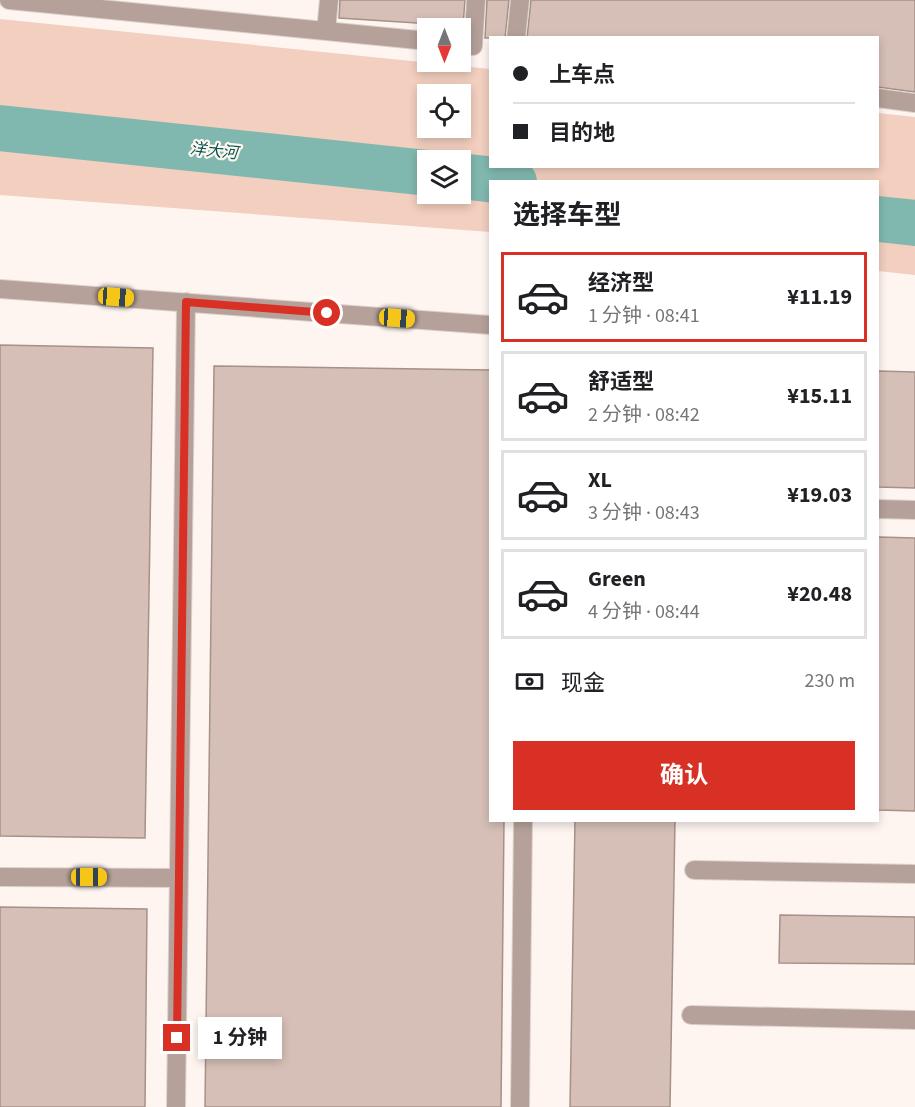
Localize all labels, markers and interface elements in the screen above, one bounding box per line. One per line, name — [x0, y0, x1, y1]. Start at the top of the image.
north arrow — [417, 18, 471, 72]
map controls — [417, 18, 471, 204]
text: 上车点 — [549, 59, 615, 91]
button: locate — [417, 84, 471, 138]
text: 目的地 — [549, 117, 615, 149]
water label: 洋大河 — [189, 138, 242, 165]
button: layers — [417, 150, 471, 204]
text: 选择车型 — [513, 196, 621, 235]
text: 经济型 — [588, 267, 654, 299]
icon: car — [516, 270, 570, 324]
text: ¥11.19 — [787, 281, 852, 313]
car — [97, 287, 135, 307]
route start — [313, 299, 340, 326]
text: 1 分钟 · 08:41 — [588, 302, 700, 330]
car — [378, 308, 416, 328]
text: 舒适型 — [588, 366, 654, 398]
icon: car — [516, 369, 570, 423]
text: ¥15.11 — [787, 380, 852, 412]
text: 2 分钟 · 08:42 — [588, 401, 700, 429]
text: XL — [588, 464, 612, 496]
icon: car — [516, 468, 570, 522]
text: ¥19.03 — [787, 479, 852, 511]
text: 3 分钟 · 08:43 — [588, 499, 700, 527]
text: Green — [588, 563, 646, 595]
icon: car — [516, 567, 570, 621]
text: ¥20.48 — [787, 578, 852, 610]
text: 4 分钟 · 08:44 — [588, 598, 700, 626]
icon: cash — [513, 665, 546, 698]
text: 现金 — [561, 667, 605, 699]
text: 230 m — [805, 667, 855, 695]
button: 确认 — [513, 741, 855, 810]
car — [71, 868, 107, 886]
callout: 1 分钟 — [198, 1017, 282, 1059]
route end — [163, 1024, 190, 1051]
text: 1 分钟 — [213, 1024, 267, 1052]

